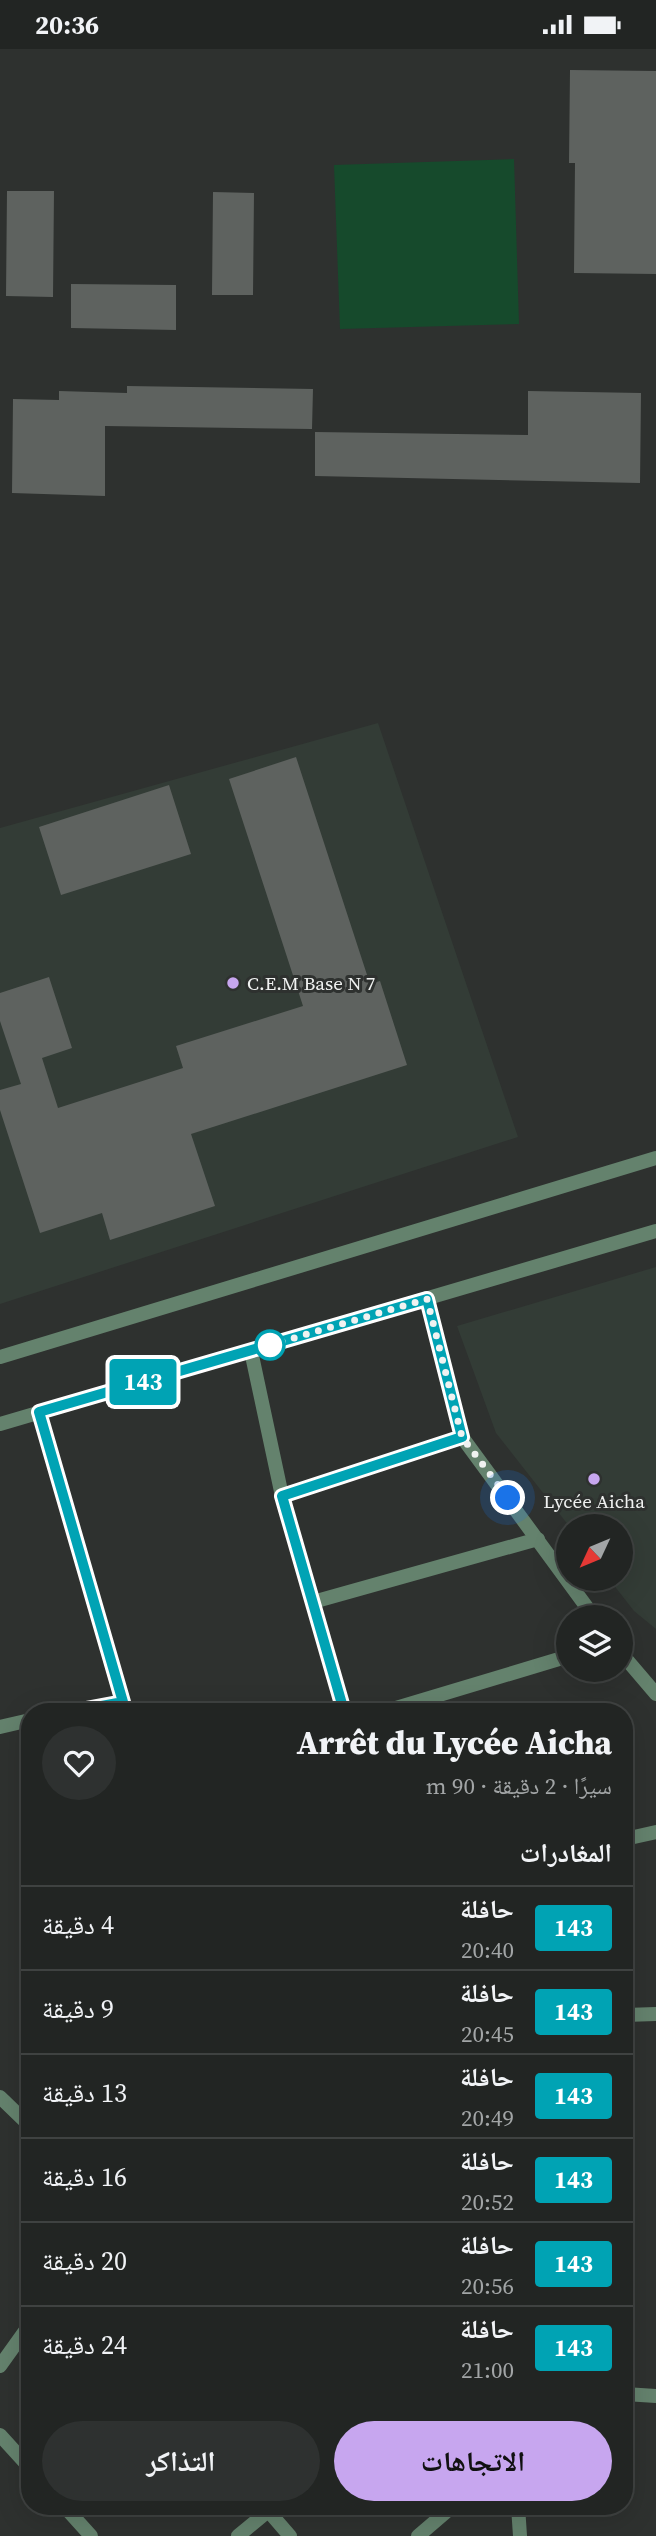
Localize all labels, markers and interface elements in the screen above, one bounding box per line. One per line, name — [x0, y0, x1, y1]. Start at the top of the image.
text: 20:36 — [35, 7, 99, 43]
place label: C.E.M Base N 7 — [247, 970, 375, 996]
marker: C.E.M Base N 7 — [225, 975, 241, 991]
unlabelled marker — [255, 1330, 285, 1360]
line badge: 143 — [103, 1359, 183, 1405]
text: 143 — [123, 1365, 163, 1398]
marker: Lycée Aicha — [586, 1471, 602, 1487]
your location — [490, 1480, 525, 1515]
place label: Lycée Aicha — [543, 1488, 645, 1514]
north arrow — [556, 1514, 634, 1591]
map controls — [556, 1514, 633, 1682]
button: layers — [556, 1605, 633, 1682]
text: Arrêt du Lycée Aicha — [297, 1720, 612, 1765]
button: heart — [42, 1726, 116, 1800]
text: سيرًا · 2 دقيقة · 90 m — [426, 1770, 612, 1802]
text: المغادرات — [520, 1835, 612, 1871]
text: حافلة — [460, 1891, 514, 1927]
text: 4 دقيقة — [42, 1907, 114, 1943]
text: 143 — [554, 1911, 593, 1944]
text: 20:40 — [461, 1934, 514, 1966]
text: حافلة — [460, 1975, 514, 2011]
text: 9 دقيقة — [42, 1991, 114, 2027]
text: 143 — [554, 1995, 593, 2028]
text: 20:45 — [461, 2018, 514, 2050]
text: حافلة — [460, 2059, 514, 2095]
text: 13 دقيقة — [42, 2075, 127, 2111]
text: 143 — [554, 2079, 593, 2112]
text: 20:49 — [461, 2102, 514, 2134]
text: حافلة — [460, 2143, 514, 2179]
text: 16 دقيقة — [42, 2159, 127, 2195]
text: 143 — [554, 2163, 593, 2196]
text: 20:52 — [461, 2186, 514, 2218]
text: حافلة — [460, 2227, 514, 2263]
text: 20 دقيقة — [42, 2243, 127, 2279]
text: 143 — [554, 2247, 593, 2280]
text: 20:56 — [461, 2270, 514, 2302]
text: حافلة — [460, 2311, 514, 2347]
text: 24 دقيقة — [42, 2327, 127, 2363]
text: 143 — [554, 2331, 593, 2364]
text: 21:00 — [461, 2354, 514, 2386]
button: التذاكر — [42, 2421, 320, 2501]
button: الاتجاهات — [334, 2421, 612, 2501]

